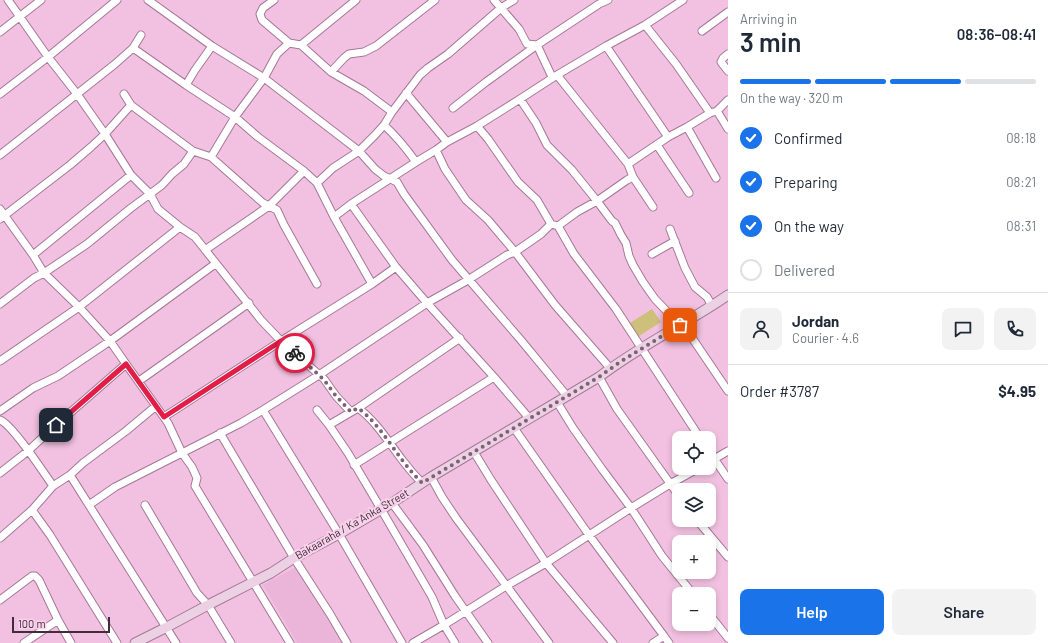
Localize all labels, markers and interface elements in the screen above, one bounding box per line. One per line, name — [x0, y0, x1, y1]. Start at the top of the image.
text: Arriving in — [740, 11, 797, 27]
text: 08:36–08:41 — [957, 25, 1036, 43]
text: 3 min — [740, 26, 801, 57]
text: On the way · 320 m — [740, 90, 843, 106]
icon: check — [740, 127, 762, 149]
text: Confirmed — [774, 129, 842, 147]
text: 08:18 — [1006, 130, 1036, 146]
icon: check — [740, 171, 762, 193]
text: Preparing — [774, 173, 838, 191]
text: 08:21 — [1006, 174, 1036, 190]
icon: check — [740, 215, 762, 237]
text: On the way — [774, 217, 844, 235]
text: 08:31 — [1006, 218, 1036, 234]
text: Delivered — [774, 261, 835, 279]
pin — [663, 308, 697, 342]
button: person — [740, 308, 782, 350]
button: chat — [942, 308, 984, 350]
button: phone — [994, 308, 1036, 350]
text: Jordan — [792, 312, 839, 330]
icon: bag — [669, 314, 691, 336]
text: Courier · 4.6 — [792, 330, 859, 346]
courier — [275, 333, 315, 373]
icon: bike — [284, 342, 306, 364]
text: Order #3787 — [740, 382, 819, 400]
text: $4.95 — [998, 382, 1036, 400]
pin — [39, 408, 73, 442]
icon: home — [45, 414, 67, 436]
map controls — [672, 431, 716, 631]
button: locate — [672, 431, 716, 475]
button: layers — [672, 483, 716, 527]
street label: Bakaaraha / Ka Anka Street — [292, 486, 411, 562]
button: + — [672, 535, 716, 579]
button: − — [672, 587, 716, 631]
button: Help — [740, 589, 884, 635]
button: Share — [892, 589, 1036, 635]
scale bar — [12, 615, 110, 634]
text: 100 m — [18, 617, 46, 630]

